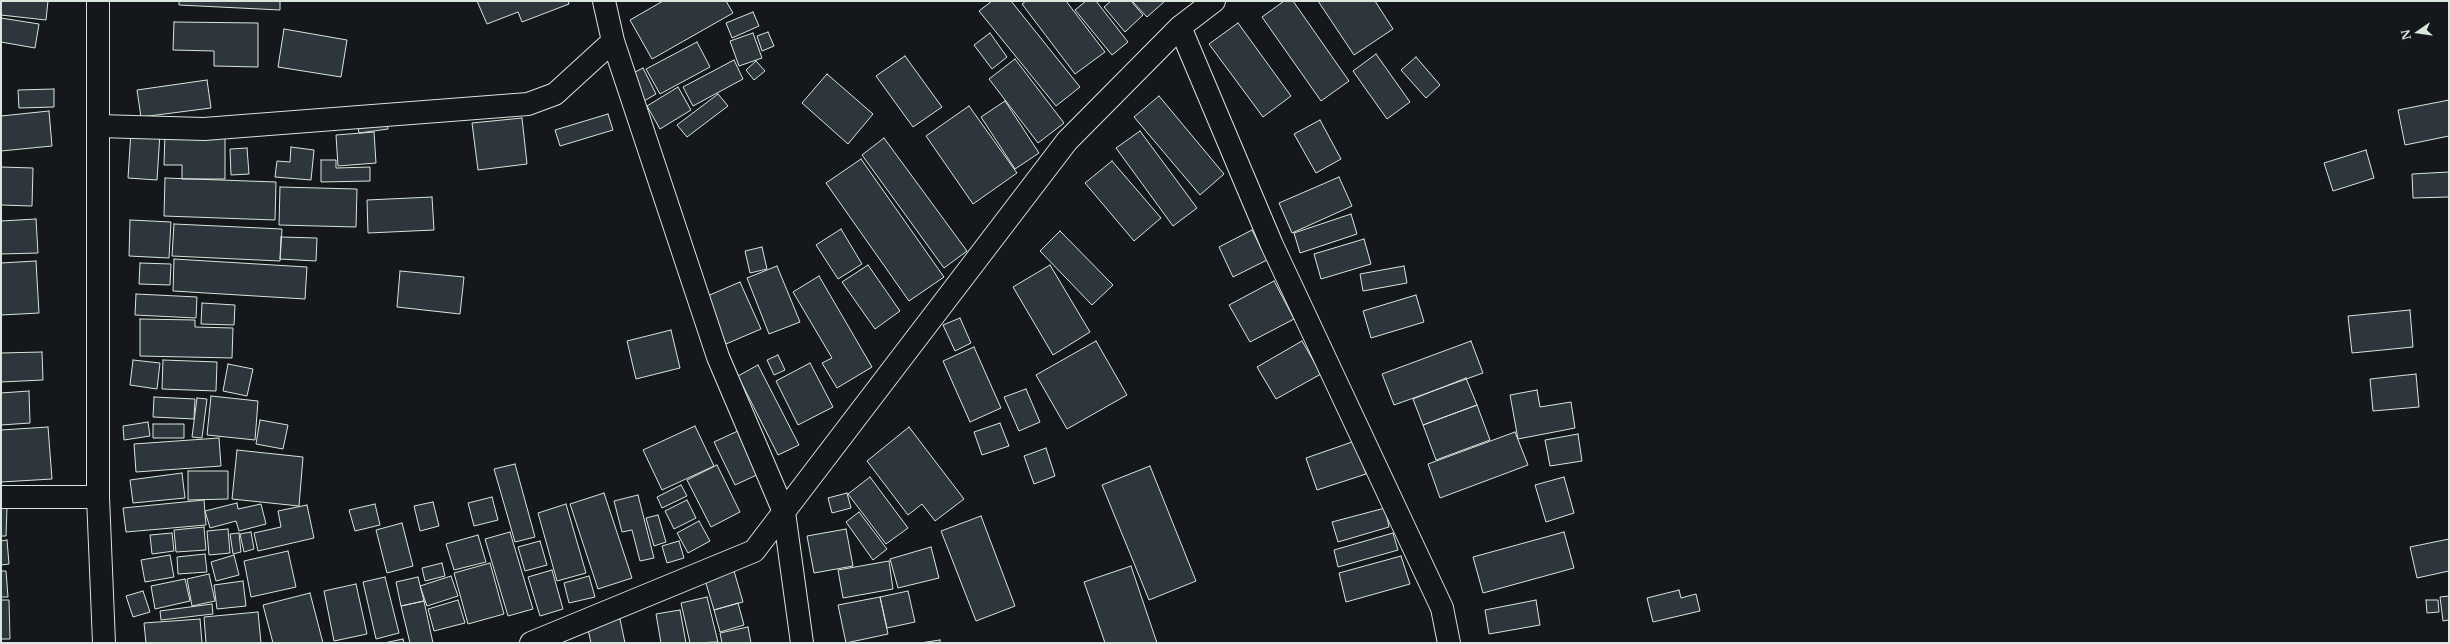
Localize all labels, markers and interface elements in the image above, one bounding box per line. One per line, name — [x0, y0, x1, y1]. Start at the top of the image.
north arrow — [2398, 12, 2438, 52]
text: N — [2398, 28, 2414, 41]

